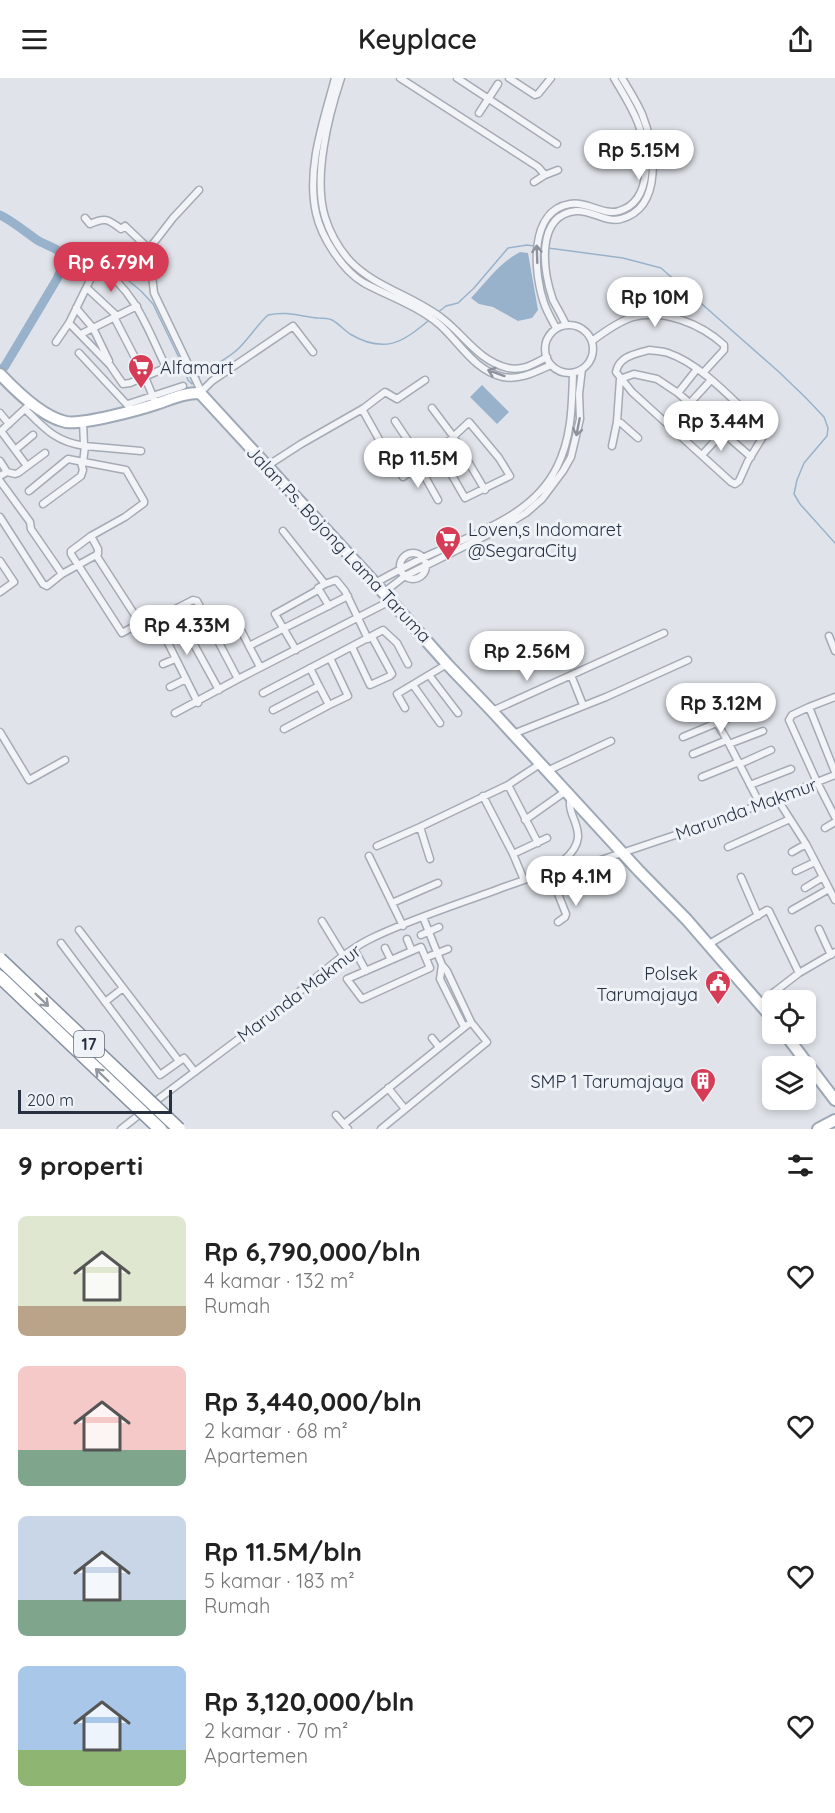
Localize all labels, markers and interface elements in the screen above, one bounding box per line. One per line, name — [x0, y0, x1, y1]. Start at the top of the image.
text: Keyplace — [358, 22, 477, 56]
icon: menu — [18, 23, 51, 56]
icon: share — [784, 23, 817, 56]
pin: Rp 5.15M — [577, 130, 701, 181]
text: Rp 5.15M — [598, 137, 680, 162]
pin: Rp 6.79M — [49, 242, 173, 293]
one-way arrow — [532, 244, 543, 264]
text: Rp 6.79M — [68, 249, 154, 274]
pin: Rp 10M — [606, 277, 704, 328]
text: Rp 10M — [621, 284, 689, 309]
supermarket icon: Alfamart — [126, 352, 156, 390]
place label: Alfamart — [160, 356, 234, 379]
one-way arrow — [487, 367, 506, 378]
pin: Rp 3.44M — [659, 401, 783, 452]
text: Rp 3.44M — [678, 408, 764, 433]
one-way arrow — [572, 417, 583, 437]
pin: Rp 11.5M — [356, 438, 480, 489]
street label: Jalan Ps. Bojong Lama Taruma — [242, 441, 436, 647]
text: Rp 11.5M — [378, 445, 458, 470]
place label: Loven,s Indomaret @SegaraCity — [468, 518, 622, 562]
supermarket icon: Loven,s Indomaret @SegaraCity — [433, 524, 463, 562]
pin: Rp 4.33M — [125, 605, 249, 656]
text: Rp 4.33M — [144, 612, 230, 637]
pin: Rp 2.56M — [465, 631, 589, 682]
text: Rp 2.56M — [483, 638, 571, 663]
pin: Rp 3.12M — [659, 683, 783, 734]
text: Rp 3.12M — [680, 690, 762, 715]
street label: Marunda Makmur — [672, 773, 820, 845]
pin: Rp 4.1M — [521, 856, 631, 907]
text: Rp 4.1M — [540, 863, 612, 888]
street label: Marunda Makmur — [233, 939, 366, 1047]
place label: Polsek Tarumajaya — [597, 962, 698, 1006]
public building icon: Polsek Tarumajaya — [703, 968, 733, 1006]
map controls — [762, 990, 816, 1110]
button: locate — [762, 990, 816, 1044]
one-way arrow — [35, 992, 50, 1007]
road number: 17 — [74, 1031, 104, 1057]
button: layers — [762, 1056, 816, 1110]
building icon: SMP 1 Tarumajaya — [688, 1066, 718, 1104]
one-way arrow — [95, 1068, 110, 1082]
place label: SMP 1 Tarumajaya — [530, 1070, 684, 1093]
scale bar — [18, 1087, 172, 1114]
text: 200 m — [27, 1090, 74, 1110]
text: 9 properti — [18, 1149, 143, 1182]
icon: filters — [784, 1149, 817, 1182]
text: Rp 6,790,000/bln — [204, 1235, 421, 1268]
icon: home — [66, 1240, 138, 1312]
icon: heart — [784, 1260, 817, 1293]
text: 4 kamar · 132 m² — [204, 1268, 355, 1293]
text: Rumah — [204, 1293, 270, 1318]
text: Rp 3,440,000/bln — [204, 1385, 422, 1418]
icon: home — [66, 1390, 138, 1462]
icon: heart — [784, 1410, 817, 1443]
text: 2 kamar · 68 m² — [204, 1418, 348, 1443]
text: Apartemen — [204, 1443, 308, 1468]
text: Rp 11.5M/bln — [204, 1535, 362, 1568]
icon: home — [66, 1540, 138, 1612]
icon: heart — [784, 1560, 817, 1593]
text: 5 kamar · 183 m² — [204, 1568, 355, 1593]
text: Rumah — [204, 1593, 270, 1618]
text: Rp 3,120,000/bln — [204, 1685, 414, 1718]
icon: home — [66, 1690, 138, 1762]
icon: heart — [784, 1710, 817, 1743]
text: 2 kamar · 70 m² — [204, 1718, 348, 1743]
text: Apartemen — [204, 1743, 308, 1768]

